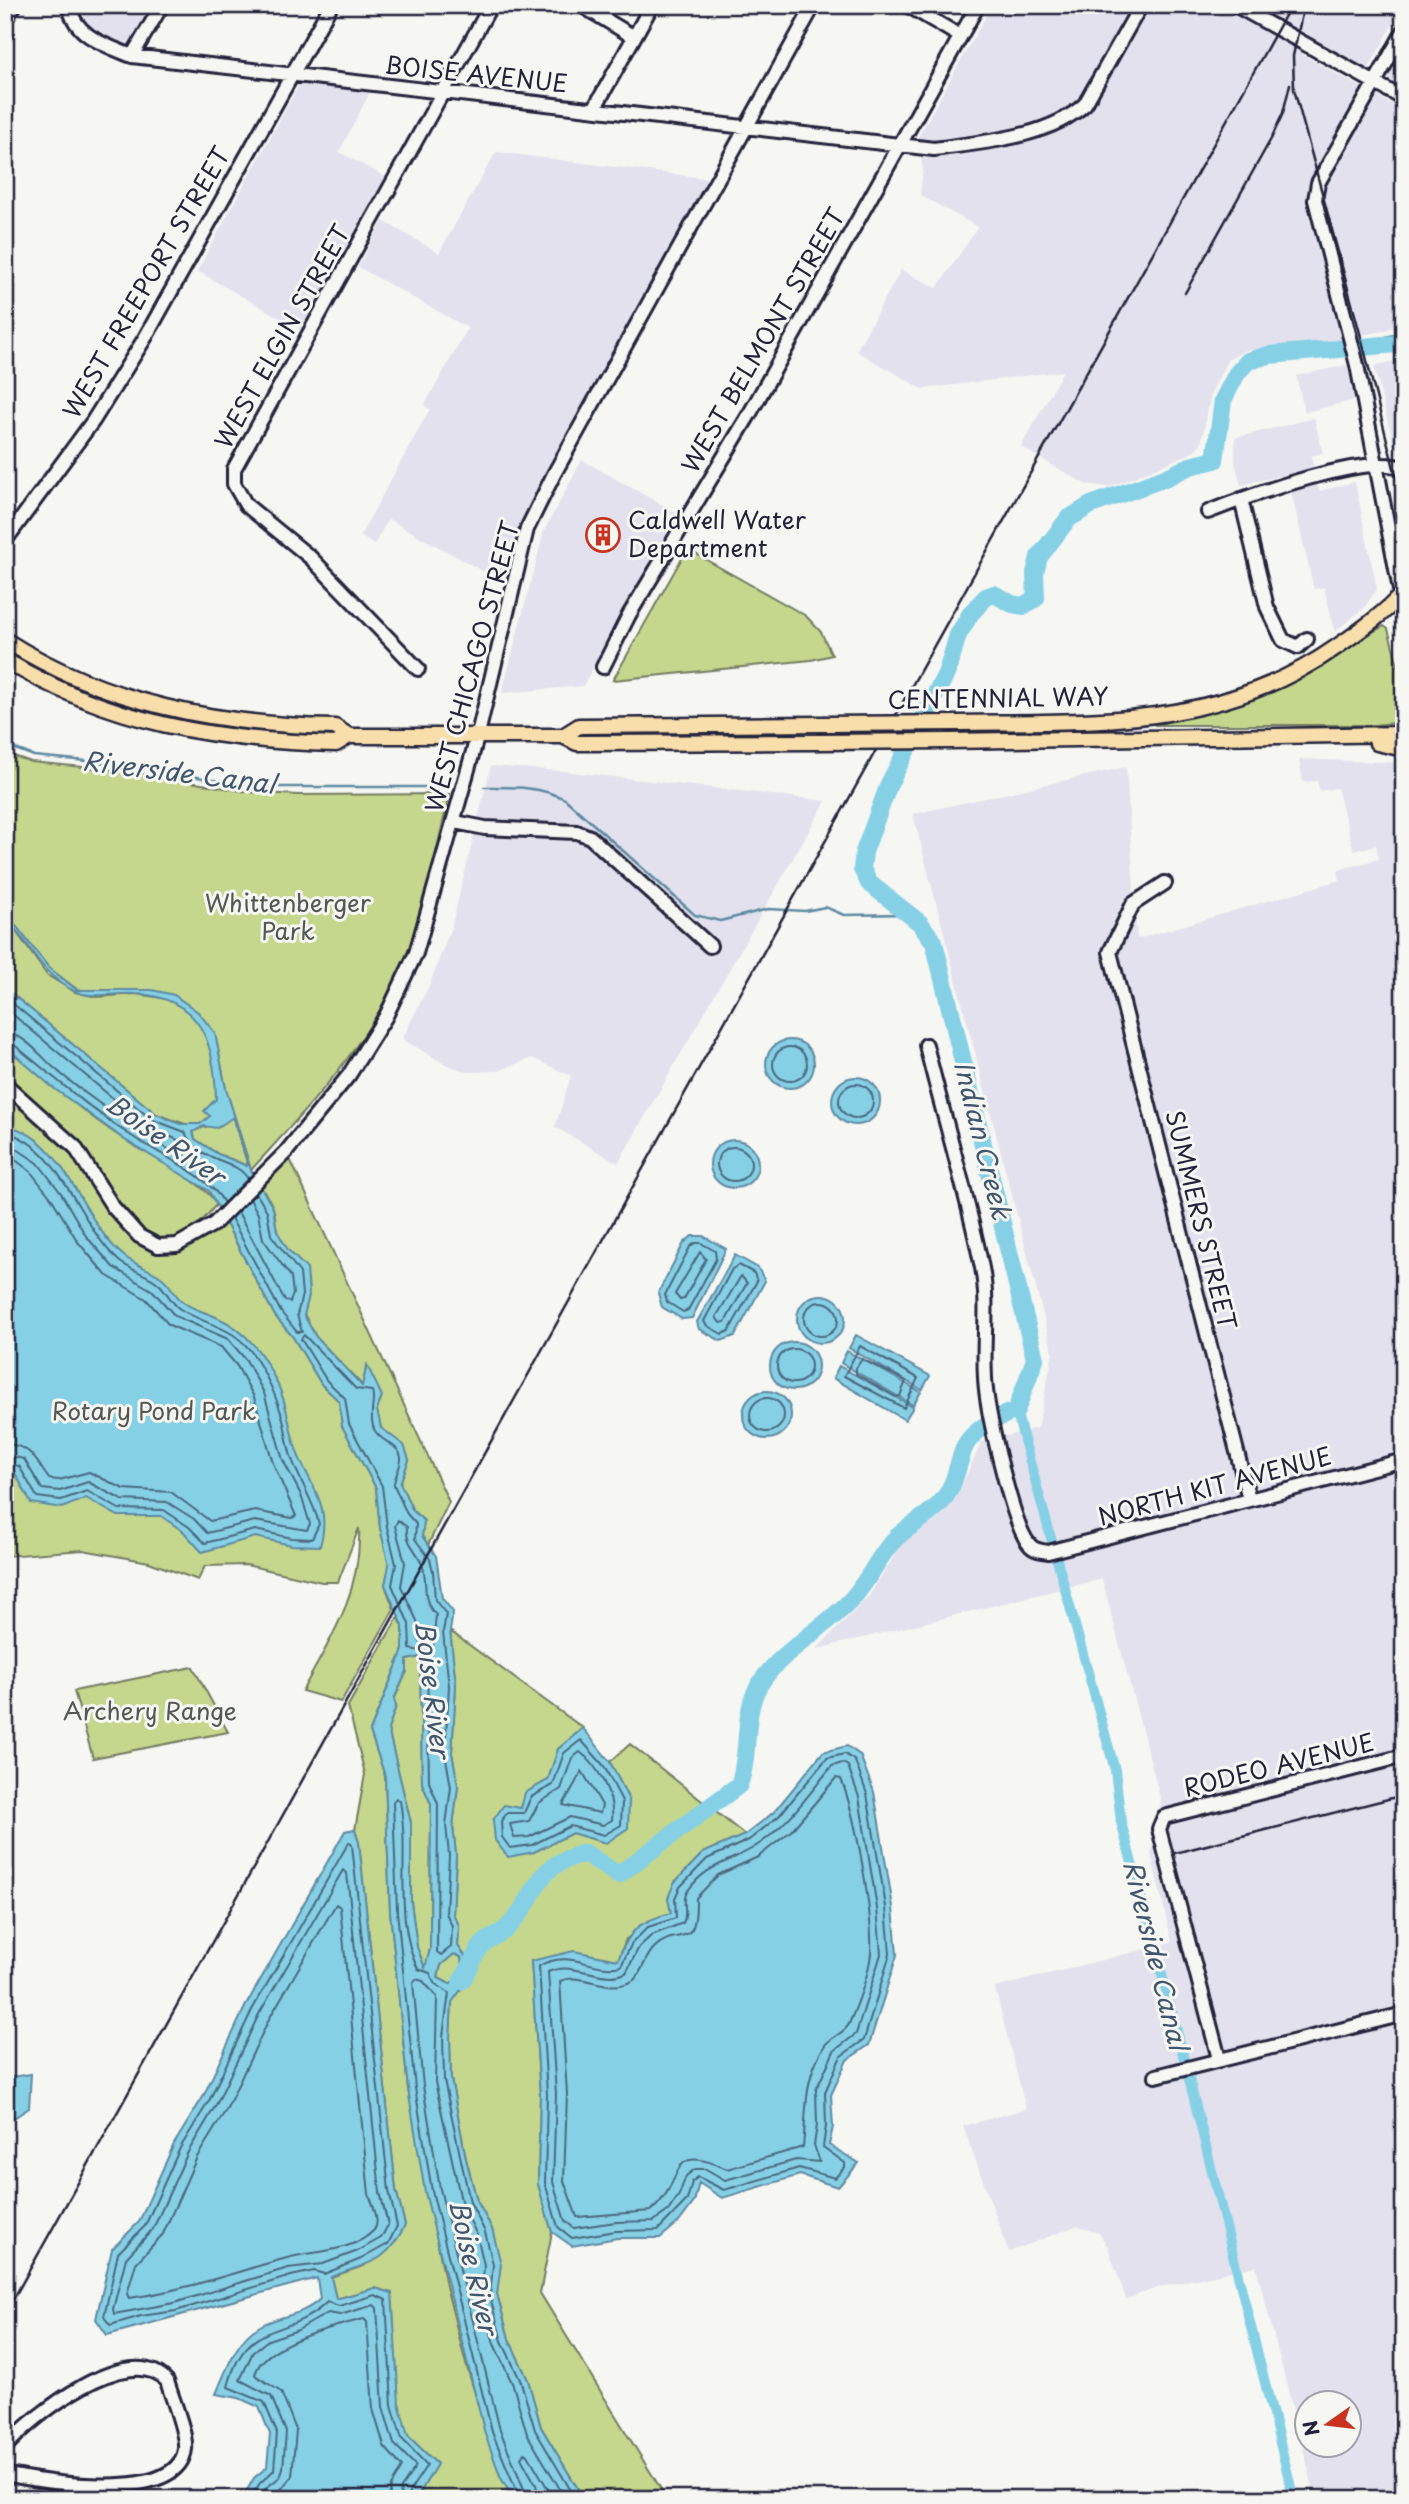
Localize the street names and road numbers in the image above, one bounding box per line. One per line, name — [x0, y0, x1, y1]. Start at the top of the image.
street label: BOISE AVENUE — [383, 46, 569, 101]
street label: WEST FREEPORT STREET — [53, 139, 238, 424]
street label: WEST BELMONT STREET — [672, 200, 853, 479]
street label: WEST ELGIN STREET — [205, 217, 358, 455]
street label: WEST CHICAGO STREET — [415, 516, 527, 816]
street label: CENTENNIAL WAY — [887, 677, 1109, 717]
street label: SUMMERS STREET — [1157, 1106, 1247, 1334]
street label: NORTH KIT AVENUE — [1094, 1437, 1335, 1534]
street label: RODEO AVENUE — [1179, 1723, 1378, 1805]

